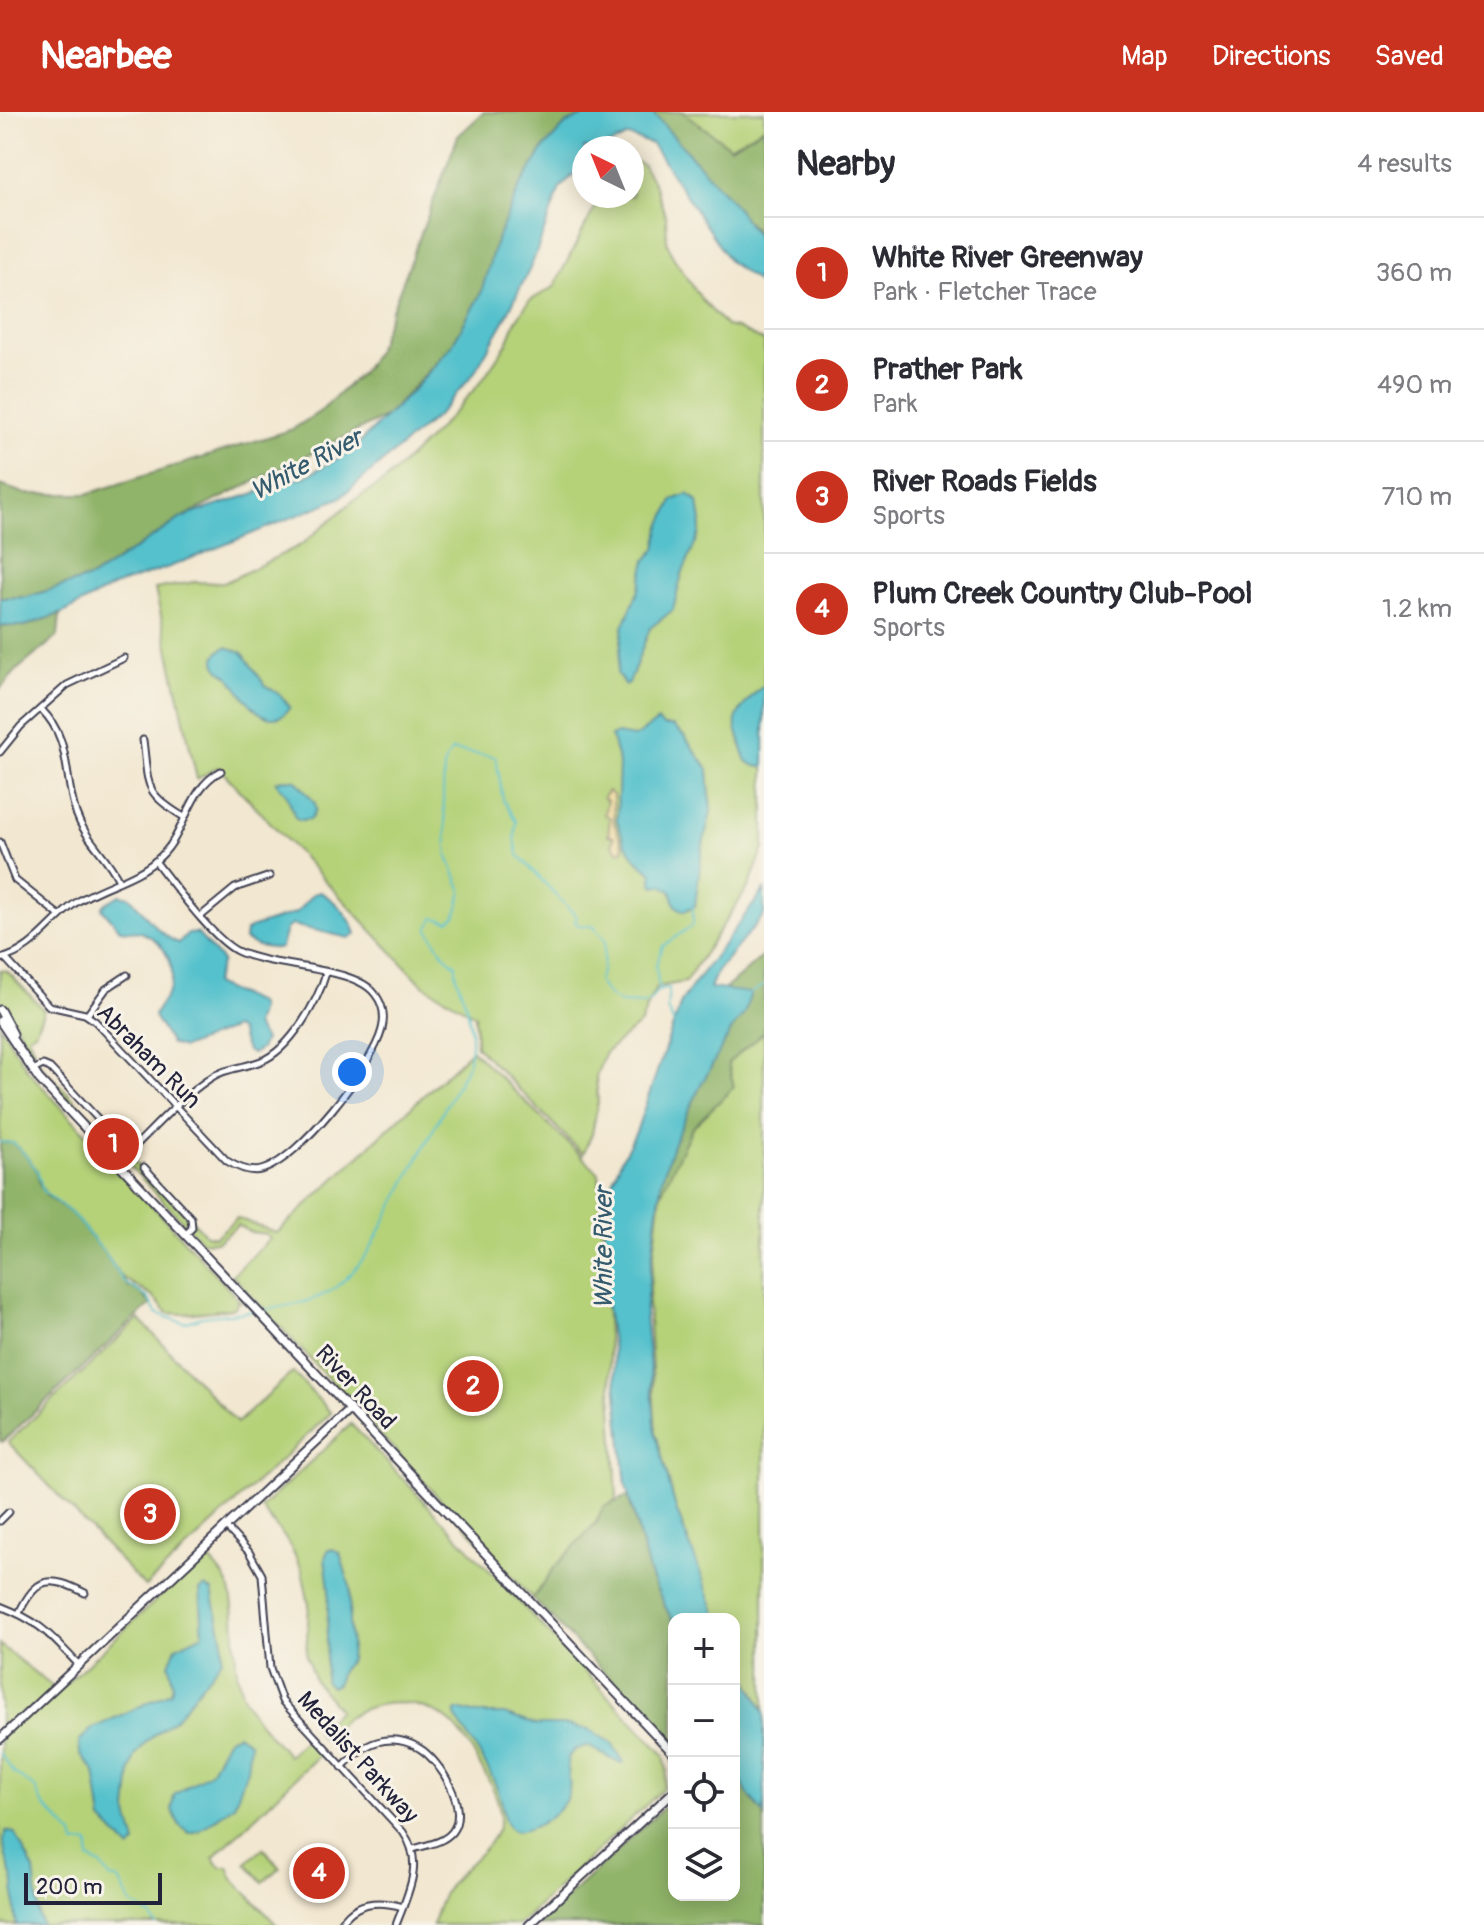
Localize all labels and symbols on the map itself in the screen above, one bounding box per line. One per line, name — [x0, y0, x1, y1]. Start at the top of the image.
north arrow — [572, 136, 644, 208]
water label: White River — [245, 420, 371, 508]
street label: Abraham Run — [90, 998, 207, 1115]
your location — [332, 1052, 372, 1092]
pin: 1 — [87, 1114, 139, 1174]
water label: White River — [588, 1183, 620, 1309]
street label: River Road — [309, 1339, 402, 1436]
pin: 2 — [447, 1356, 499, 1416]
pin: 3 — [124, 1484, 176, 1544]
street label: Medalist Parkway — [291, 1685, 424, 1829]
pin: 4 — [293, 1843, 345, 1903]
scale bar — [24, 1869, 162, 1905]

